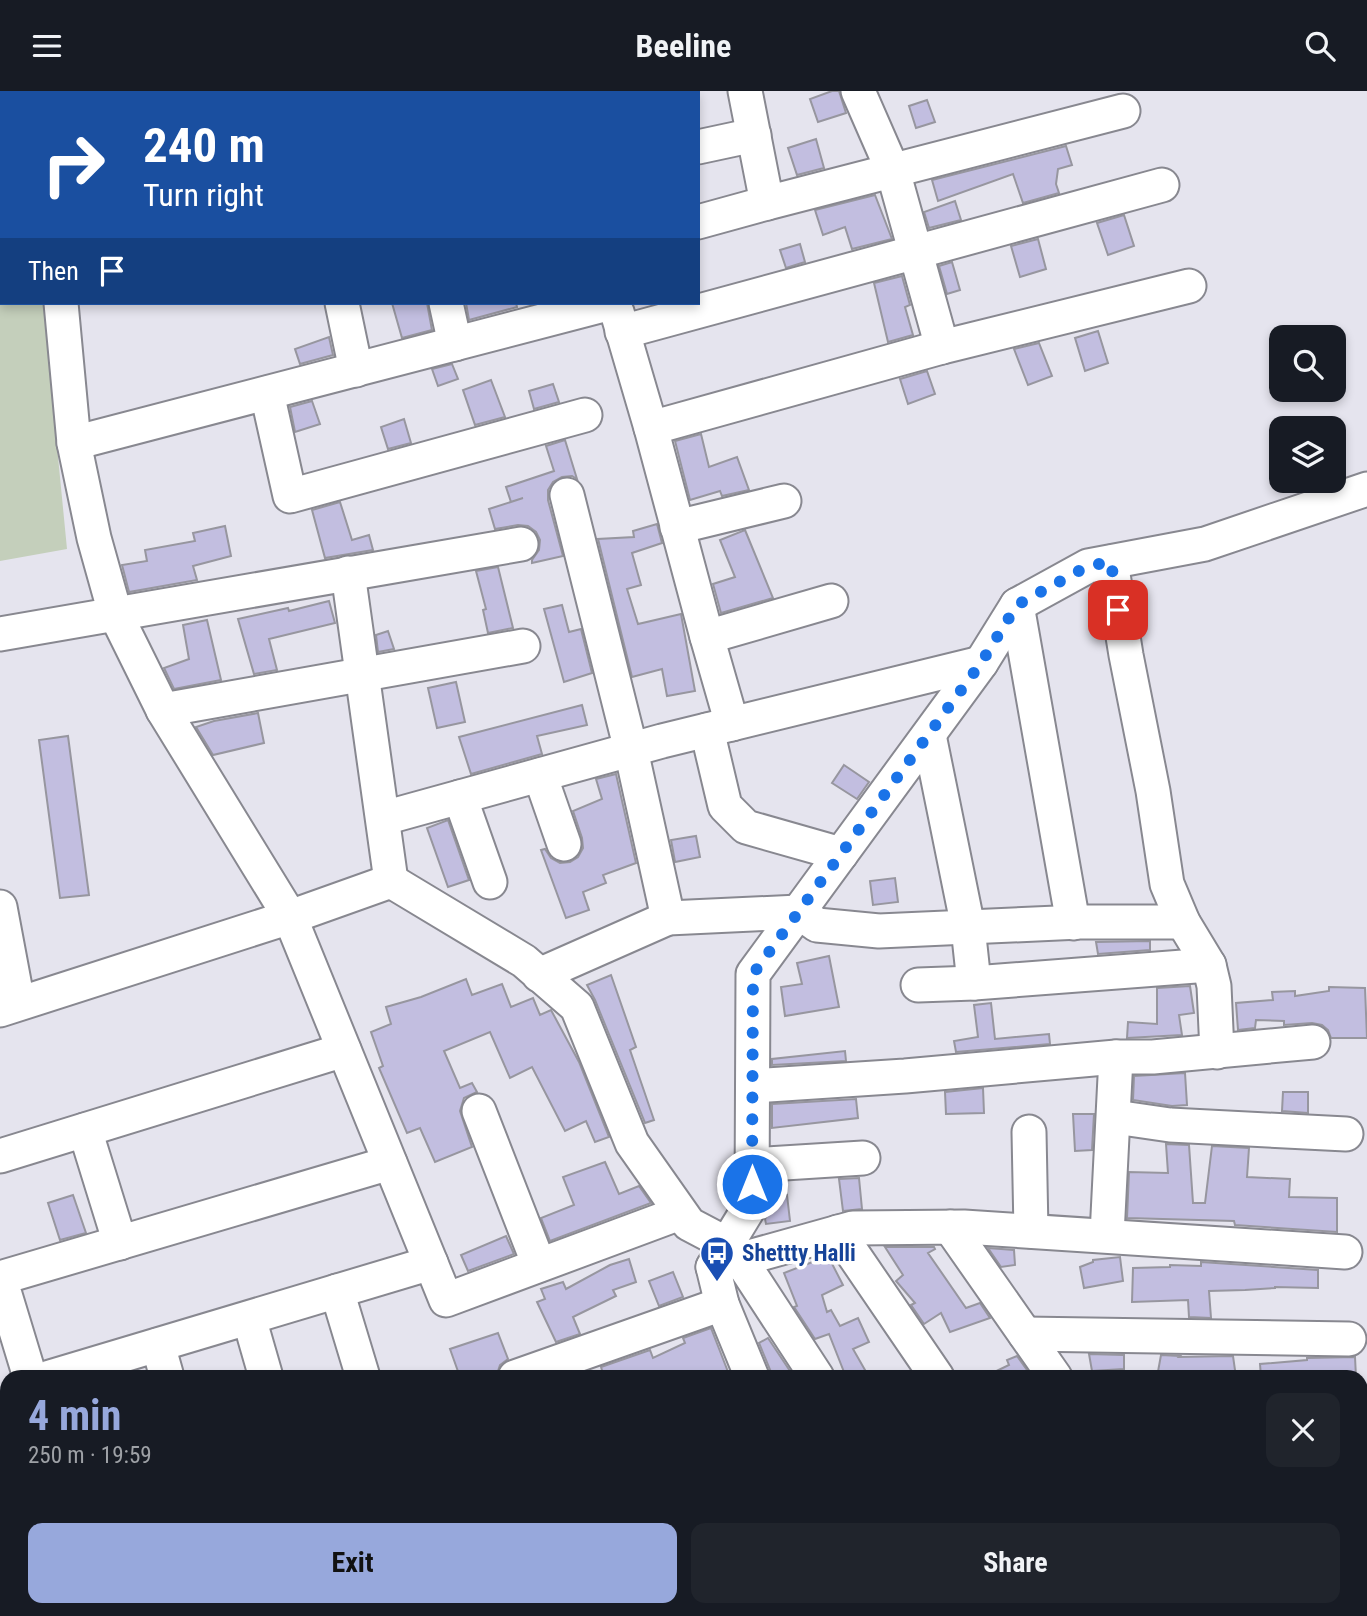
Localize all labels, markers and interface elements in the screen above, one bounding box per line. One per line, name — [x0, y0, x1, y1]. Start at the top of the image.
icon: menu — [28, 27, 66, 65]
text: Beeline — [636, 27, 731, 65]
icon: search — [1301, 27, 1339, 65]
text: 240 m — [143, 117, 265, 174]
icon: right — [28, 119, 119, 210]
text: Turn right — [143, 176, 264, 214]
icon: arrive — [93, 252, 131, 290]
text: Then — [28, 256, 79, 286]
map controls — [1269, 325, 1346, 493]
button: search — [1269, 325, 1346, 402]
button: layers — [1269, 416, 1346, 493]
pin — [1088, 580, 1148, 640]
icon: arrive — [1099, 591, 1137, 629]
position arrow — [715, 1147, 789, 1221]
bus stop icon: Shettty Halli — [698, 1234, 736, 1283]
place label: Shettty Halli — [742, 1240, 856, 1267]
text: 4 min — [28, 1391, 121, 1440]
button: close — [1266, 1393, 1340, 1467]
text: 250 m · 19:59 — [28, 1442, 152, 1469]
button: Exit — [28, 1523, 677, 1603]
button: Share — [691, 1523, 1340, 1603]

